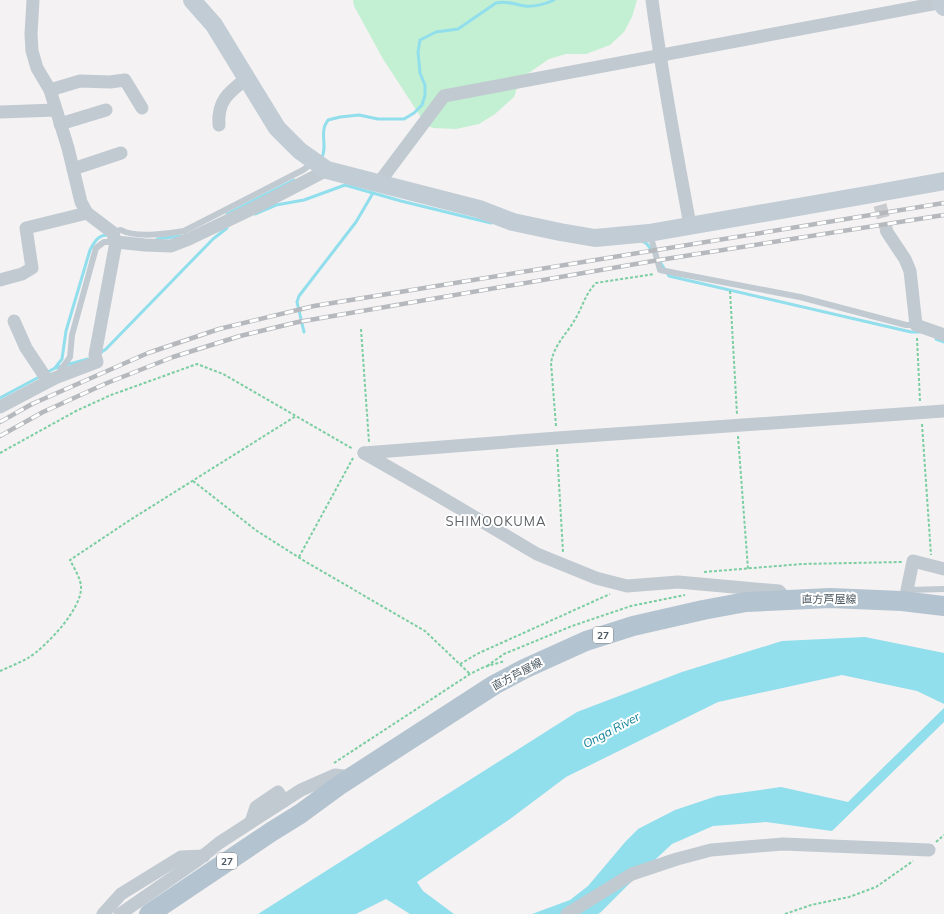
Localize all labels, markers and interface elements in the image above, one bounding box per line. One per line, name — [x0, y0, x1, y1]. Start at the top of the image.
district label: SHIMOOKUMA — [446, 513, 546, 529]
street label: 直方芦屋線 — [802, 592, 857, 606]
road number: 27 — [593, 627, 613, 643]
street label: 直方芦屋線 — [489, 655, 545, 693]
water label: Onga River — [580, 708, 643, 751]
road number: 27 — [217, 853, 237, 869]

